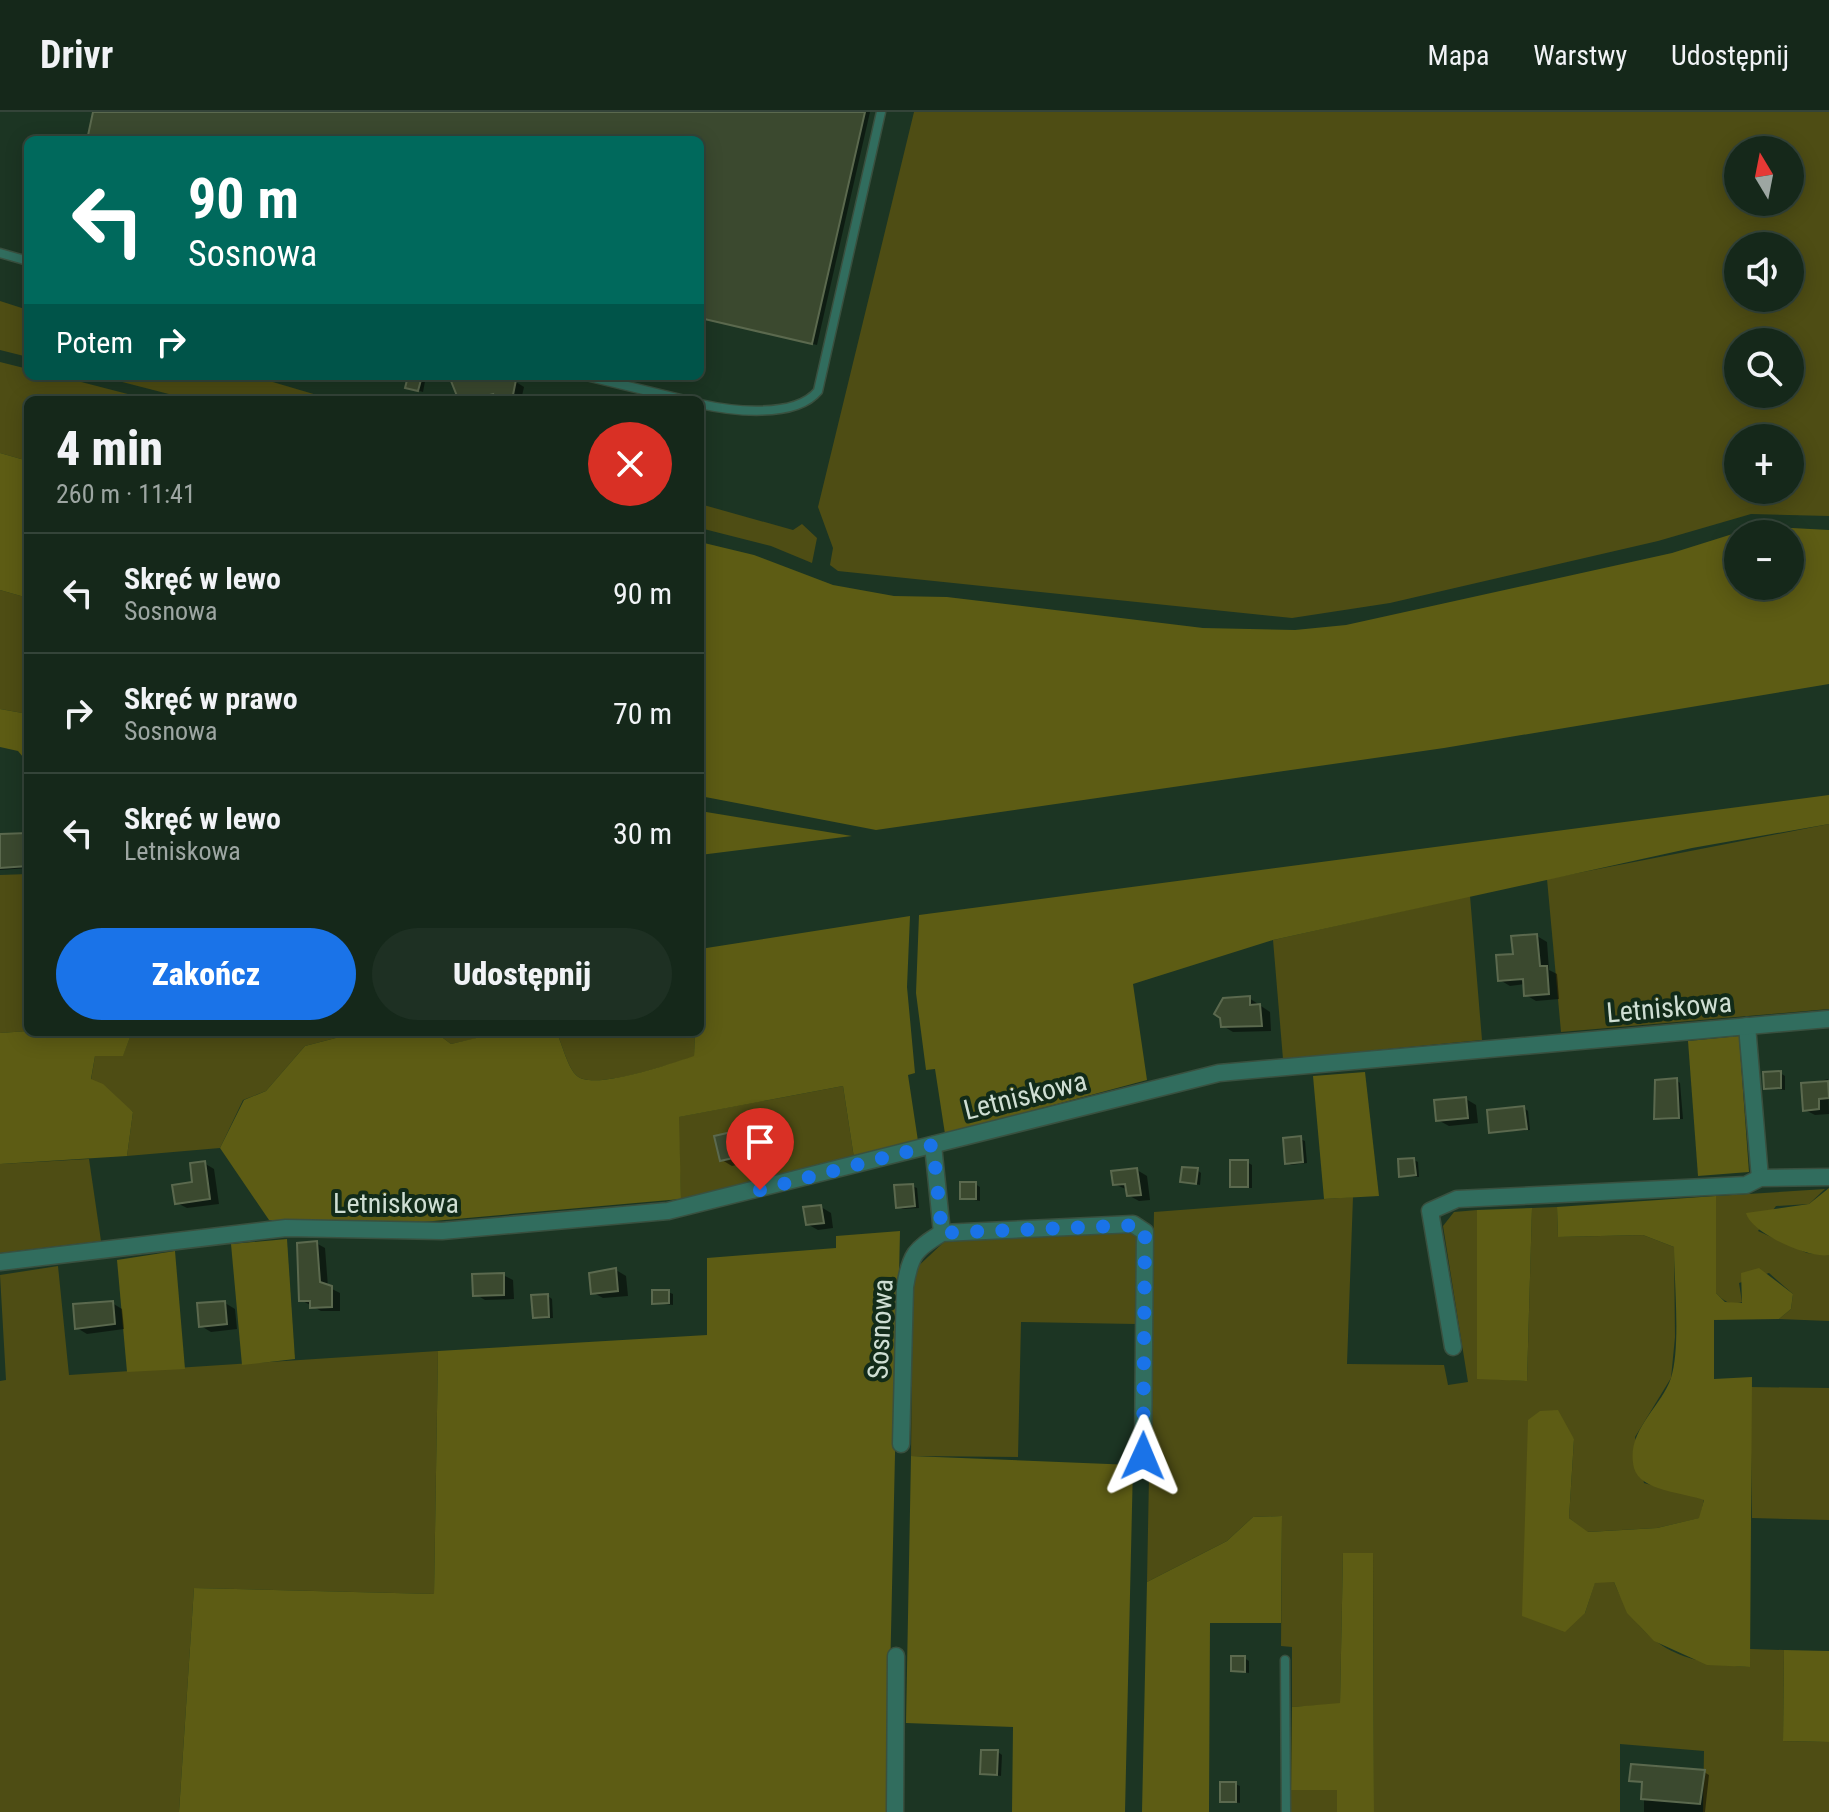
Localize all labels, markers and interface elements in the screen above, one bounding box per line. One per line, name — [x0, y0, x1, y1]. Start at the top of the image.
text: Drivr — [40, 33, 113, 77]
text: Mapa — [1428, 39, 1489, 72]
text: Warstwy — [1533, 39, 1627, 72]
text: Udostępnij — [1671, 39, 1789, 72]
north arrow — [1724, 136, 1804, 216]
map controls — [1724, 136, 1804, 600]
text: 90 m — [188, 166, 299, 232]
icon: left — [56, 168, 160, 272]
button: sound — [1724, 232, 1804, 312]
text: Sosnowa — [188, 233, 317, 275]
icon: right — [149, 320, 193, 364]
text: Potem — [56, 325, 133, 360]
button: search — [1724, 328, 1804, 408]
text: 4 min — [56, 420, 163, 477]
button: close — [588, 422, 672, 506]
button: + — [1724, 424, 1804, 504]
text: 260 m · 11:41 — [56, 479, 196, 509]
button: − — [1724, 520, 1804, 600]
text: Skręć w lewo — [124, 561, 281, 596]
icon: left — [56, 571, 100, 615]
text: 90 m — [613, 576, 672, 611]
text: Sosnowa — [124, 596, 217, 626]
text: Skręć w prawo — [124, 681, 298, 716]
icon: right — [56, 691, 100, 735]
text: 70 m — [613, 696, 672, 731]
text: Sosnowa — [124, 716, 217, 746]
text: Skręć w lewo — [124, 801, 281, 836]
icon: left — [56, 811, 100, 855]
text: 30 m — [613, 816, 672, 851]
text: Letniskowa — [124, 836, 241, 866]
button: Zakończ — [56, 928, 356, 1020]
button: Udostępnij — [372, 928, 672, 1020]
street label: Letniskowa — [1605, 986, 1733, 1029]
street label: Letniskowa — [960, 1064, 1090, 1127]
pin — [726, 1108, 794, 1190]
icon: arrive — [738, 1120, 782, 1164]
street label: Letniskowa — [333, 1187, 459, 1220]
street label: Sosnowa — [861, 1278, 900, 1380]
position arrow — [1101, 1414, 1185, 1498]

